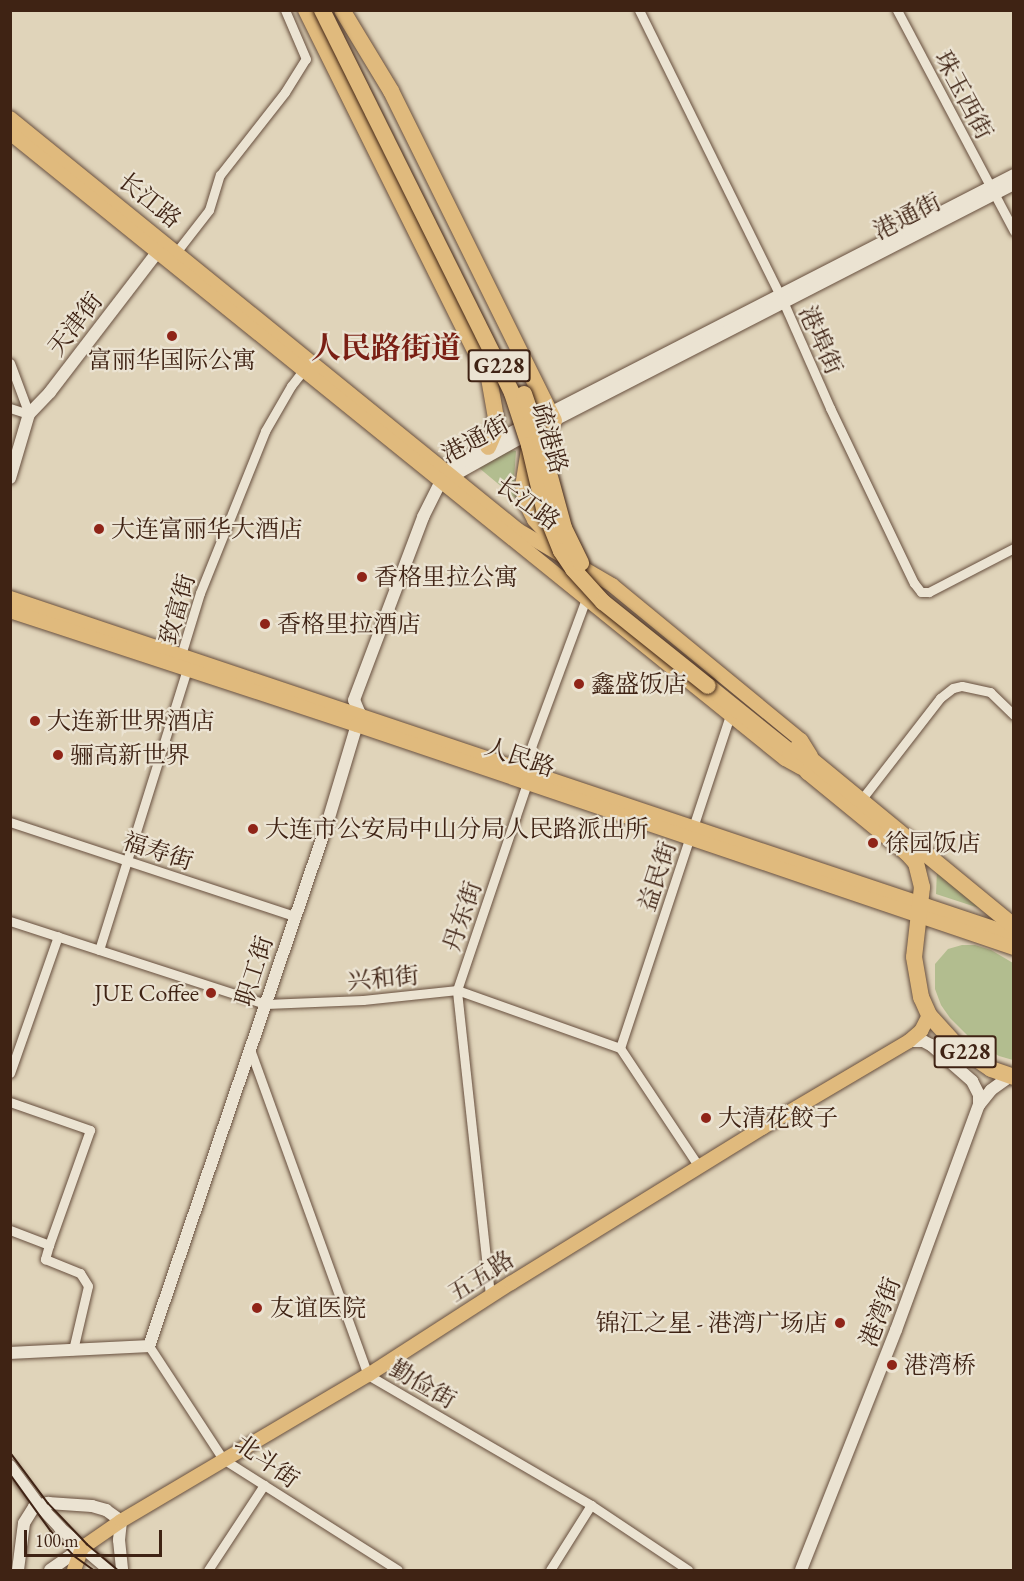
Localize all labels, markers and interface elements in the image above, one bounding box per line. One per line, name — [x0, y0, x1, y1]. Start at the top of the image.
street label: 珠玉西街 — [929, 46, 999, 144]
street label: 长江路 — [113, 166, 187, 234]
street label: 港通街 — [868, 187, 946, 245]
street label: 天津街 — [41, 287, 109, 361]
street label: 港埠街 — [793, 301, 849, 379]
marker: 富丽华国际公寓 — [165, 329, 179, 343]
district label: 人民路街道 — [311, 330, 461, 366]
place label: 富丽华国际公寓 — [88, 346, 256, 374]
road number: G228 — [468, 347, 530, 385]
street label: 疏港路 — [526, 399, 574, 477]
street label: 港通街 — [436, 409, 514, 469]
street label: 长江路 — [490, 470, 566, 536]
place label: 大连富丽华大酒店 — [111, 515, 303, 543]
marker: 大连富丽华大酒店 — [92, 522, 106, 536]
place label: 香格里拉公寓 — [374, 563, 518, 591]
street label: 致富街 — [153, 570, 201, 648]
marker: 香格里拉公寓 — [355, 570, 369, 584]
place label: 香格里拉酒店 — [277, 610, 421, 638]
marker: 香格里拉酒店 — [258, 617, 272, 631]
place label: 鑫盛饭店 — [591, 670, 687, 698]
marker: 鑫盛饭店 — [572, 677, 586, 691]
place label: 大连新世界酒店 — [47, 707, 215, 735]
marker: 大连新世界酒店 — [28, 714, 42, 728]
street label: 人民路 — [481, 732, 559, 782]
place label: 骊高新世界 — [70, 741, 190, 769]
marker: 骊高新世界 — [51, 748, 65, 762]
place label: 大连市公安局中山分局人民路派出所 — [265, 815, 649, 843]
marker: 大连市公安局中山分局人民路派出所 — [246, 822, 260, 836]
street label: 福寿街 — [119, 826, 197, 876]
place label: 徐园饭店 — [885, 829, 981, 857]
marker: 徐园饭店 — [866, 836, 880, 850]
street label: 益民街 — [632, 837, 682, 915]
street label: 丹东街 — [437, 877, 487, 955]
street label: 职工街 — [229, 932, 279, 1010]
street label: 兴和街 — [346, 961, 420, 995]
place label: JUE Coffee — [94, 979, 199, 1007]
marker: JUE Coffee — [204, 986, 218, 1000]
road number: G228 — [934, 1033, 996, 1071]
place label: 大清花餃子 — [718, 1104, 838, 1132]
marker: 大清花餃子 — [699, 1111, 713, 1125]
street label: 五五路 — [443, 1244, 519, 1308]
street label: 港湾街 — [854, 1273, 906, 1351]
place label: 友谊医院 — [270, 1294, 366, 1322]
marker: 友谊医院 — [248, 1299, 266, 1317]
place label: 锦江之星 - 港湾广场店 — [596, 1309, 828, 1337]
marker: 锦江之星 - 港湾广场店 — [833, 1316, 847, 1330]
place label: 港湾桥 — [904, 1351, 976, 1379]
street label: 勤俭街 — [385, 1354, 461, 1414]
marker: 港湾桥 — [885, 1358, 899, 1372]
street label: 北斗街 — [229, 1428, 305, 1494]
scale bar — [27, 1518, 165, 1556]
text: 100 m — [35, 1529, 79, 1552]

